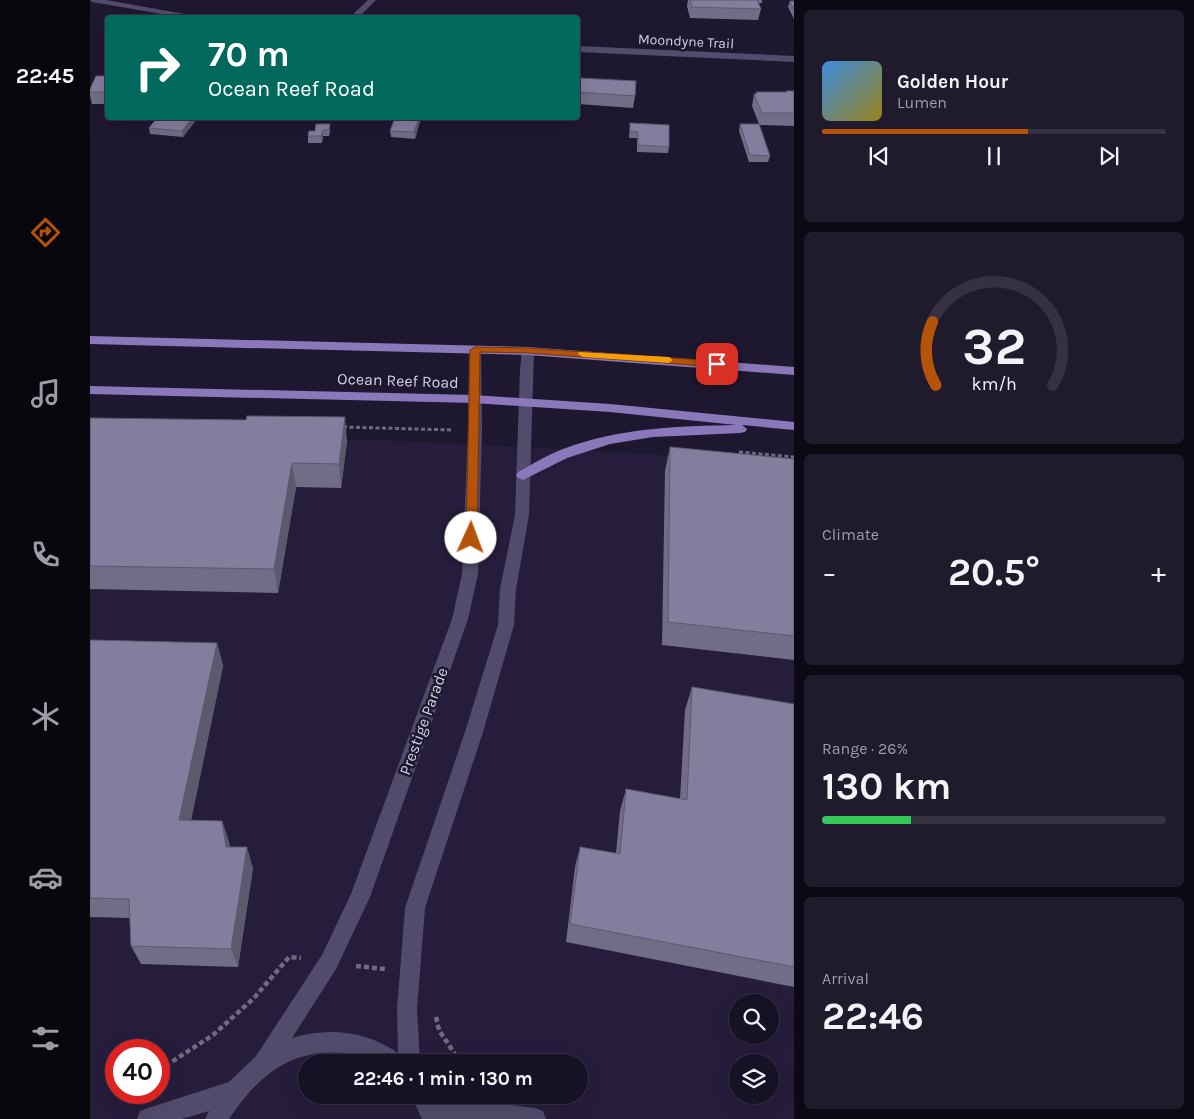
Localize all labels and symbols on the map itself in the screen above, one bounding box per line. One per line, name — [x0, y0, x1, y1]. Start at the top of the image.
street label: Moondyne Trail — [637, 30, 734, 53]
pin — [696, 343, 738, 385]
street label: Ocean Reef Road — [337, 369, 459, 392]
position arrow — [444, 511, 496, 563]
street label: Prestige Parade — [395, 665, 452, 778]
speed limit sign: 40 — [105, 1039, 170, 1104]

